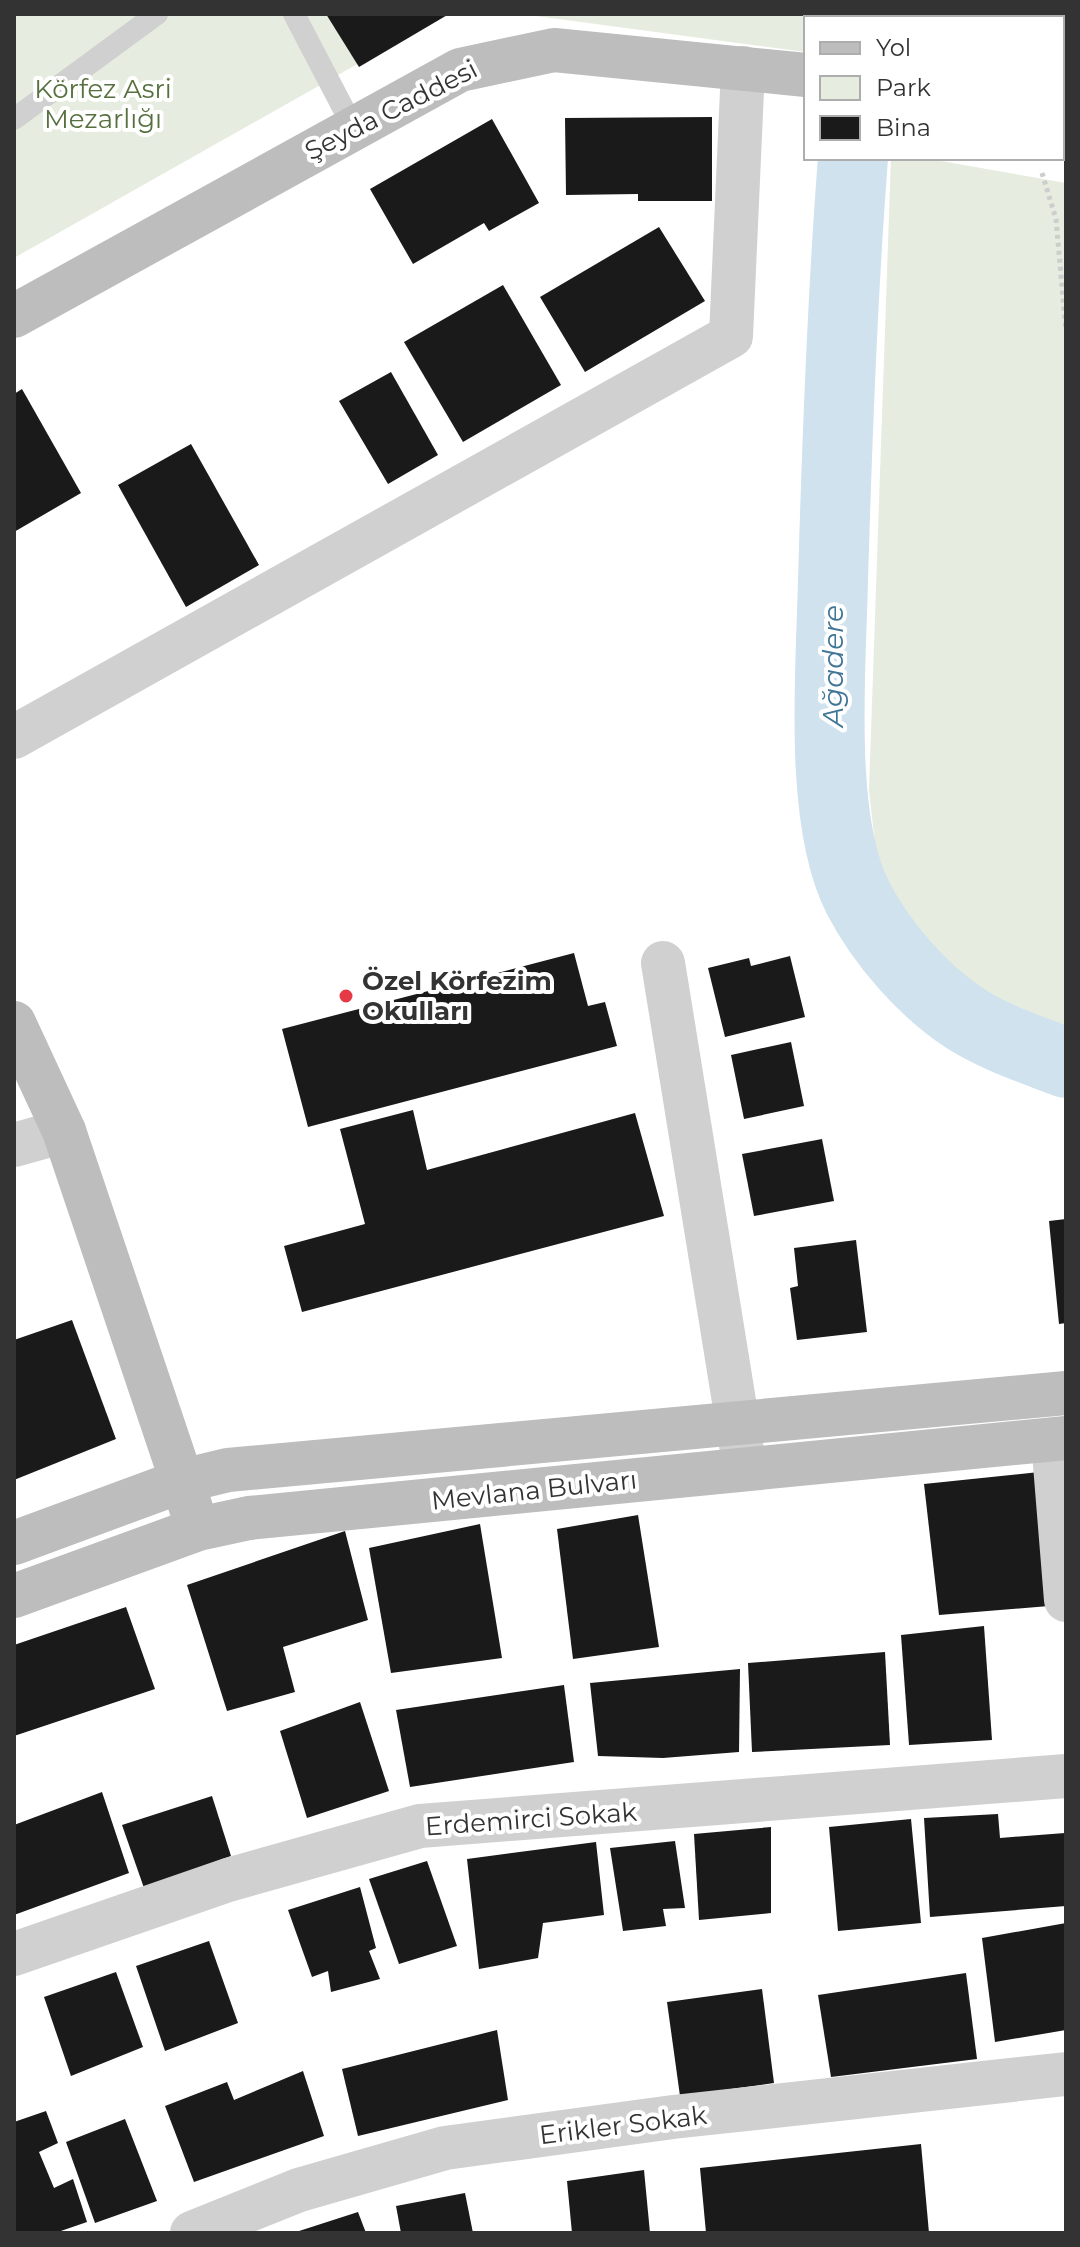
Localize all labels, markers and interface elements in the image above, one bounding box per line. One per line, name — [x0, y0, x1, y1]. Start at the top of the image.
legend — [804, 16, 1064, 160]
text: Yol — [876, 33, 911, 62]
street label: Şeyda Caddesi — [299, 53, 483, 167]
park label: Körfez Asri Mezarlığı — [34, 73, 172, 135]
text: Park — [876, 73, 931, 102]
text: Bina — [876, 113, 931, 142]
water label: Ağadere — [816, 605, 850, 729]
place label: Özel Körfezim Okulları — [362, 965, 552, 1027]
marker: Özel Körfezim Okulları — [337, 987, 355, 1005]
street label: Mevlana Bulvarı — [430, 1463, 638, 1517]
street label: Erdemirci Sokak — [424, 1796, 638, 1842]
street label: Erikler Sokak — [537, 2099, 709, 2151]

